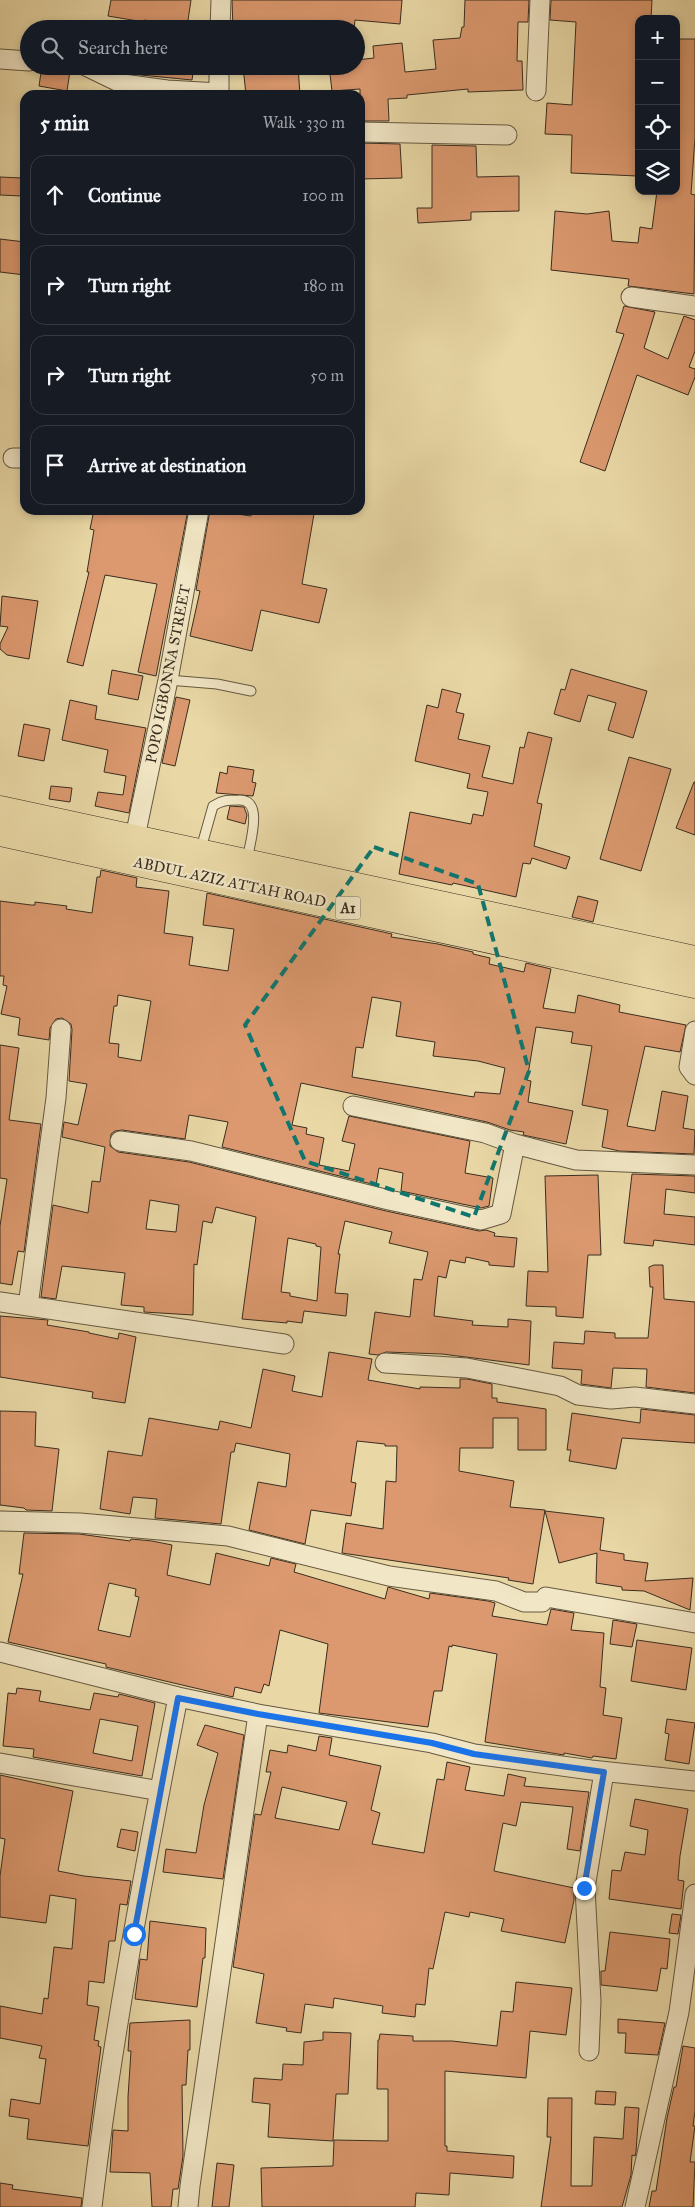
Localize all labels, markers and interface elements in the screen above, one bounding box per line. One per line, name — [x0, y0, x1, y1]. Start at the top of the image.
map controls — [635, 15, 680, 195]
button: + — [635, 15, 680, 60]
search box — [20, 20, 365, 75]
icon: search — [38, 34, 66, 62]
text: Search here — [78, 36, 168, 59]
button: − — [635, 60, 680, 105]
button: locate — [635, 105, 680, 150]
text: 5 min — [40, 110, 89, 136]
text: Walk · 330 m — [263, 113, 345, 132]
button: layers — [635, 150, 680, 195]
icon: ahead — [41, 181, 69, 209]
text: Continue — [88, 184, 161, 207]
text: 100 m — [302, 186, 344, 205]
icon: right — [41, 271, 69, 299]
text: Turn right — [88, 274, 171, 297]
text: 180 m — [303, 276, 344, 295]
icon: right — [41, 361, 69, 389]
text: Turn right — [88, 364, 171, 387]
text: 50 m — [310, 366, 344, 385]
icon: arrive — [41, 451, 69, 479]
text: Arrive at destination — [88, 454, 246, 477]
street label: POPO IGBONNA STREET — [142, 583, 194, 765]
street label: ABDUL AZIZ ATTAH ROAD — [131, 853, 328, 911]
road number: A1 — [336, 896, 360, 920]
route end — [573, 1877, 596, 1900]
route start — [123, 1923, 146, 1946]

